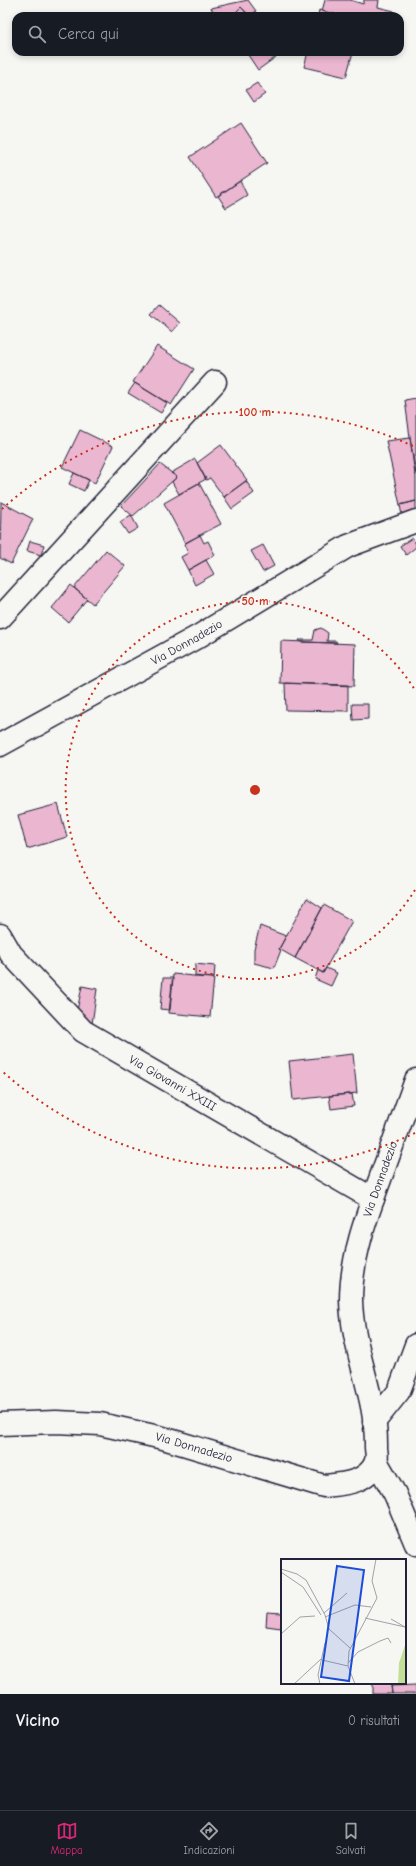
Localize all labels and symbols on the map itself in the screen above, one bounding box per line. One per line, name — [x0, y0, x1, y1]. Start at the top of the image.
text: 100 m — [239, 405, 271, 419]
text: 50 m — [241, 594, 269, 608]
street label: Via Donnadezio — [149, 617, 225, 668]
centre of rings — [248, 783, 262, 797]
street label: Via Giovanni XXIII — [127, 1052, 219, 1114]
street label: Via Donnadezio — [360, 1139, 400, 1219]
street label: Via Donnadezio — [154, 1430, 234, 1465]
inset map — [281, 1559, 406, 1684]

